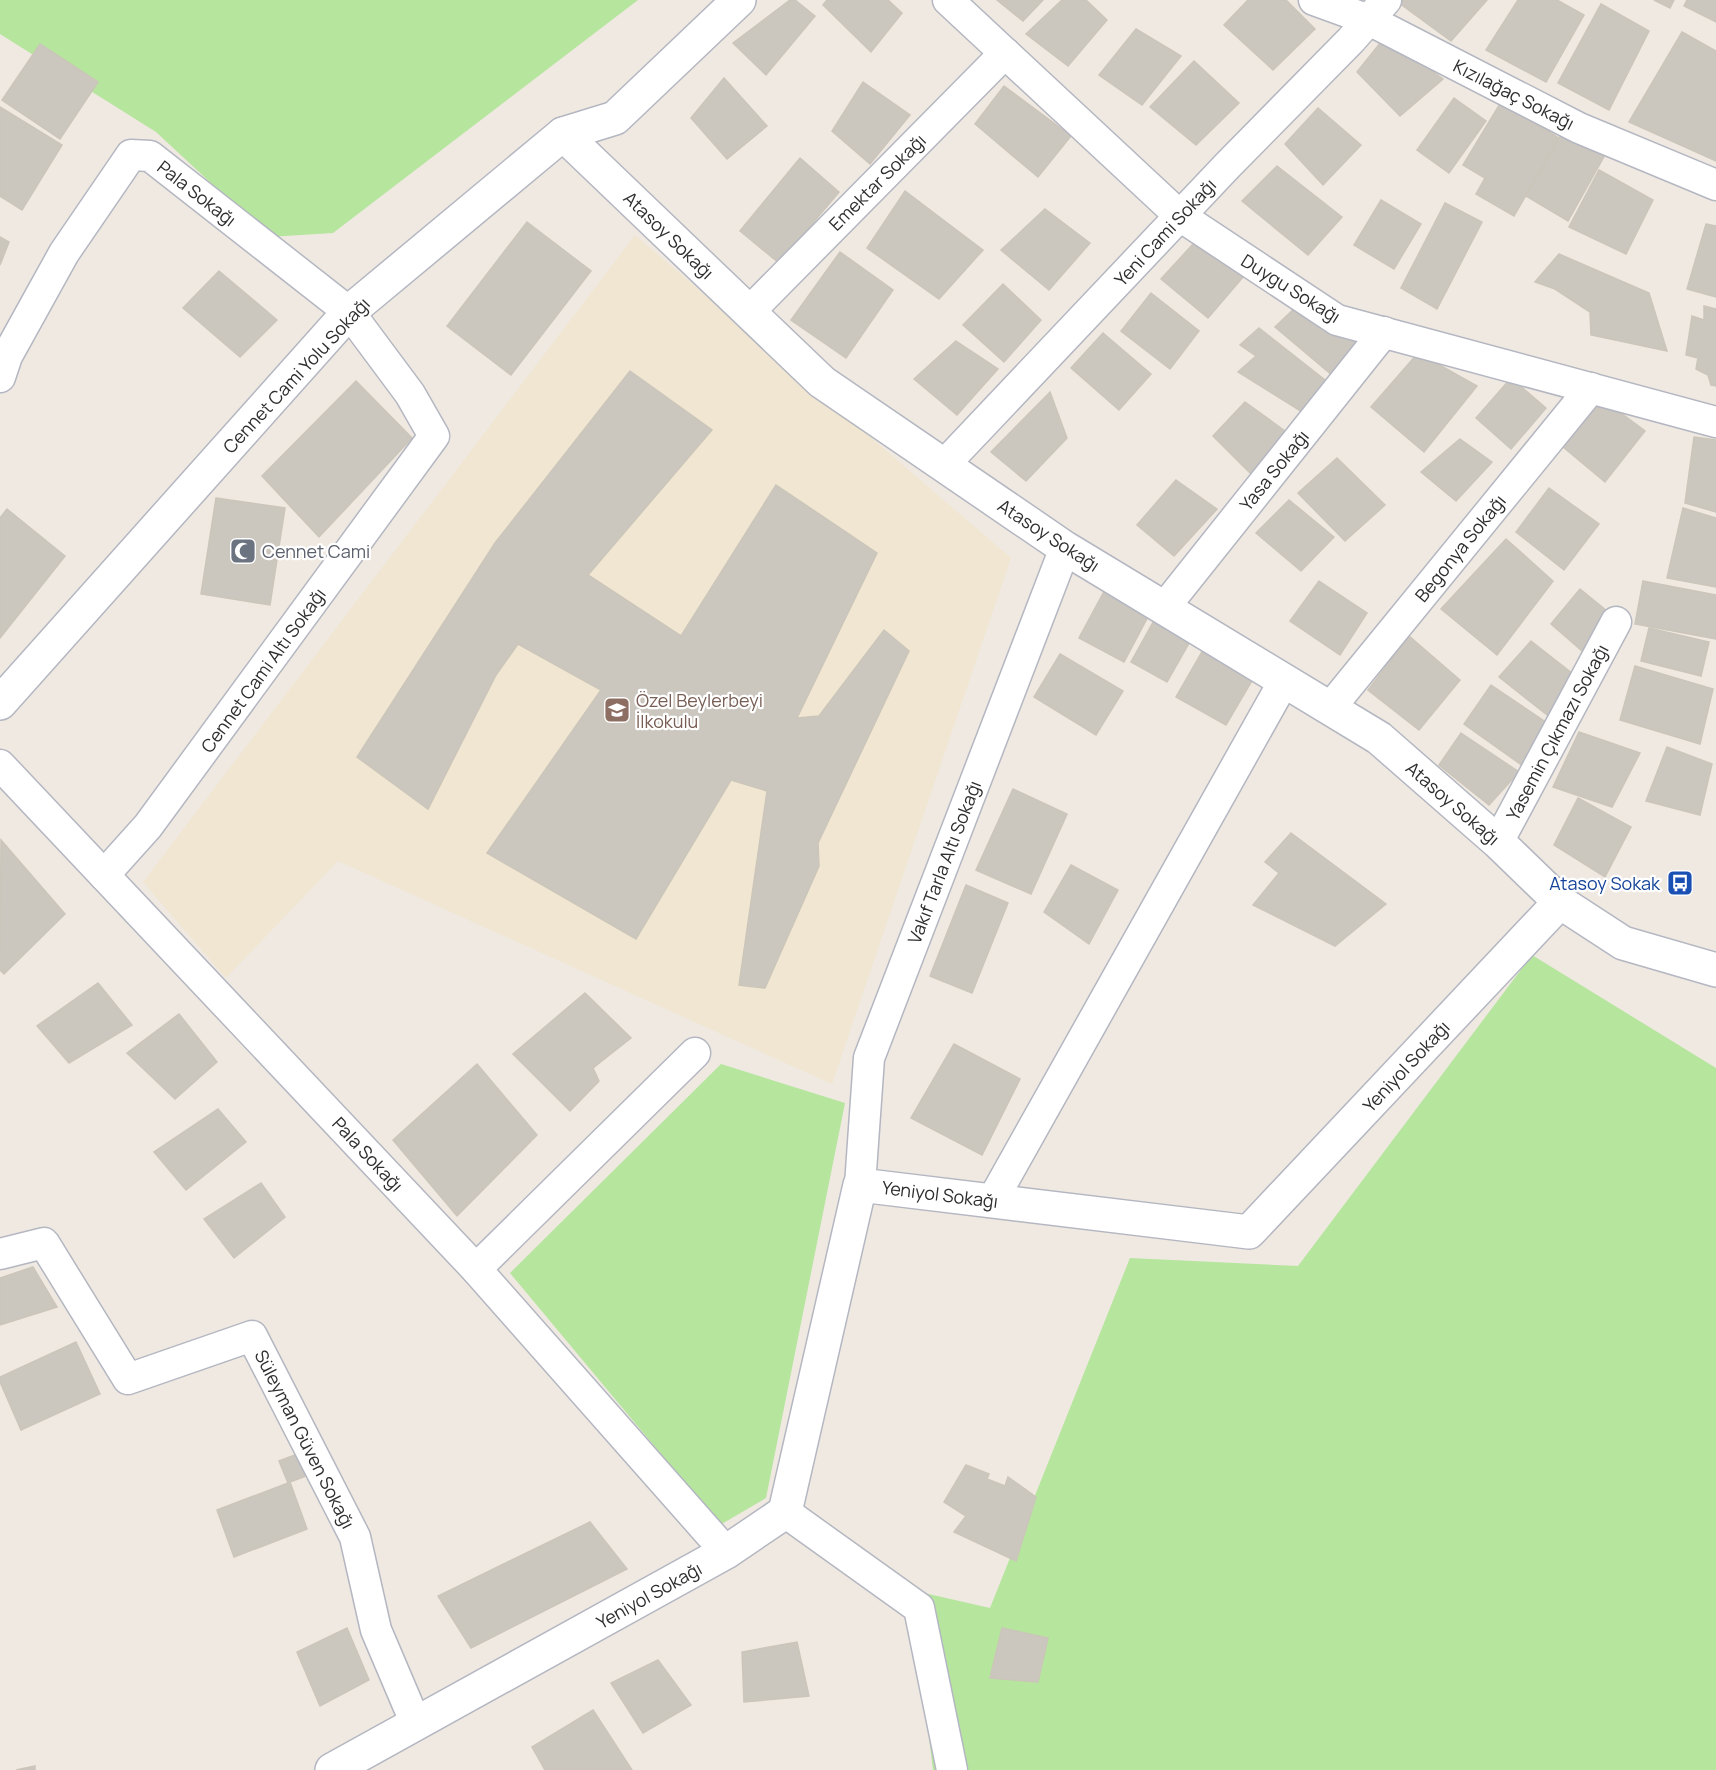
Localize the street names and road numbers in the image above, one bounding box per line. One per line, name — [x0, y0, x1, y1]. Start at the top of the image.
street label: Kızılağaç Sokağı — [1449, 53, 1579, 135]
street label: Emektar Sokağı — [823, 128, 931, 236]
street label: Pala Sokağı — [153, 155, 241, 231]
street label: Yeni Cami Sokağı — [1109, 173, 1221, 291]
street label: Atasoy Sokağı — [619, 186, 719, 284]
street label: Duygu Sokağı — [1237, 248, 1345, 328]
street label: Cennet Cami Yolu Sokağı — [217, 292, 375, 458]
street label: Yasa Sokağı — [1234, 425, 1314, 515]
street label: Begonya Sokağı — [1409, 489, 1511, 607]
street label: Atasoy Sokağı — [994, 493, 1104, 577]
street label: Cennet Cami Altı Sokağı — [195, 583, 331, 757]
street label: Yasemin Çıkmazı Sokağı — [1500, 640, 1614, 824]
street label: Atasoy Sokağı — [1401, 756, 1505, 850]
street label: Vakıf Tarla Altı Sokağı — [902, 777, 986, 947]
street label: Yeniyol Sokağı — [1357, 1015, 1455, 1117]
street label: Pala Sokağı — [327, 1112, 409, 1196]
street label: Yeniyol Sokağı — [881, 1175, 999, 1213]
street label: Süleyman Güven Sokağı — [249, 1346, 361, 1532]
street label: Yeniyol Sokağı — [592, 1556, 706, 1634]

